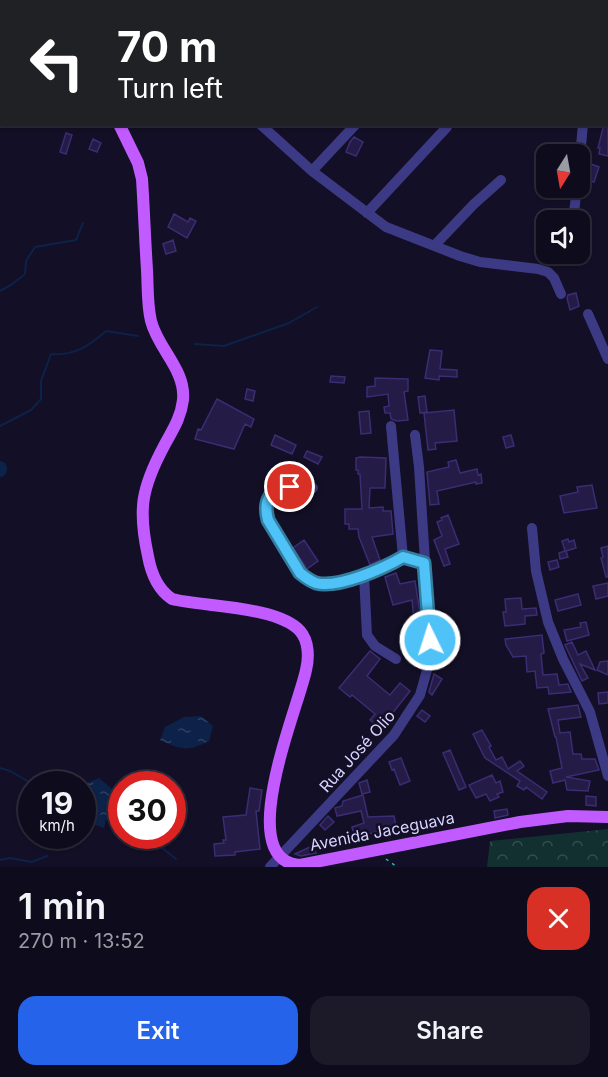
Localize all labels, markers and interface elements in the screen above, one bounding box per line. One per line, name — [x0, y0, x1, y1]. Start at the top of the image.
text: 70 m — [117, 21, 217, 72]
icon: left — [18, 24, 96, 102]
text: Turn left — [117, 72, 223, 105]
north arrow — [536, 144, 590, 198]
map controls — [536, 144, 590, 264]
button: sound — [536, 210, 590, 264]
pin — [264, 461, 315, 512]
icon: arrive — [273, 470, 306, 503]
position arrow — [398, 608, 462, 672]
street label: Rua José Olio — [315, 706, 399, 796]
speed limit sign: 30 — [108, 771, 186, 849]
text: 19 — [41, 785, 73, 821]
street label: Avenida Jaceguava — [308, 807, 456, 855]
text: km/h — [39, 816, 75, 835]
text: 1 min — [18, 884, 106, 928]
button: close — [527, 887, 590, 950]
text: 270 m · 13:52 — [18, 929, 145, 953]
button: Exit — [18, 996, 298, 1065]
button: Share — [310, 996, 590, 1065]

